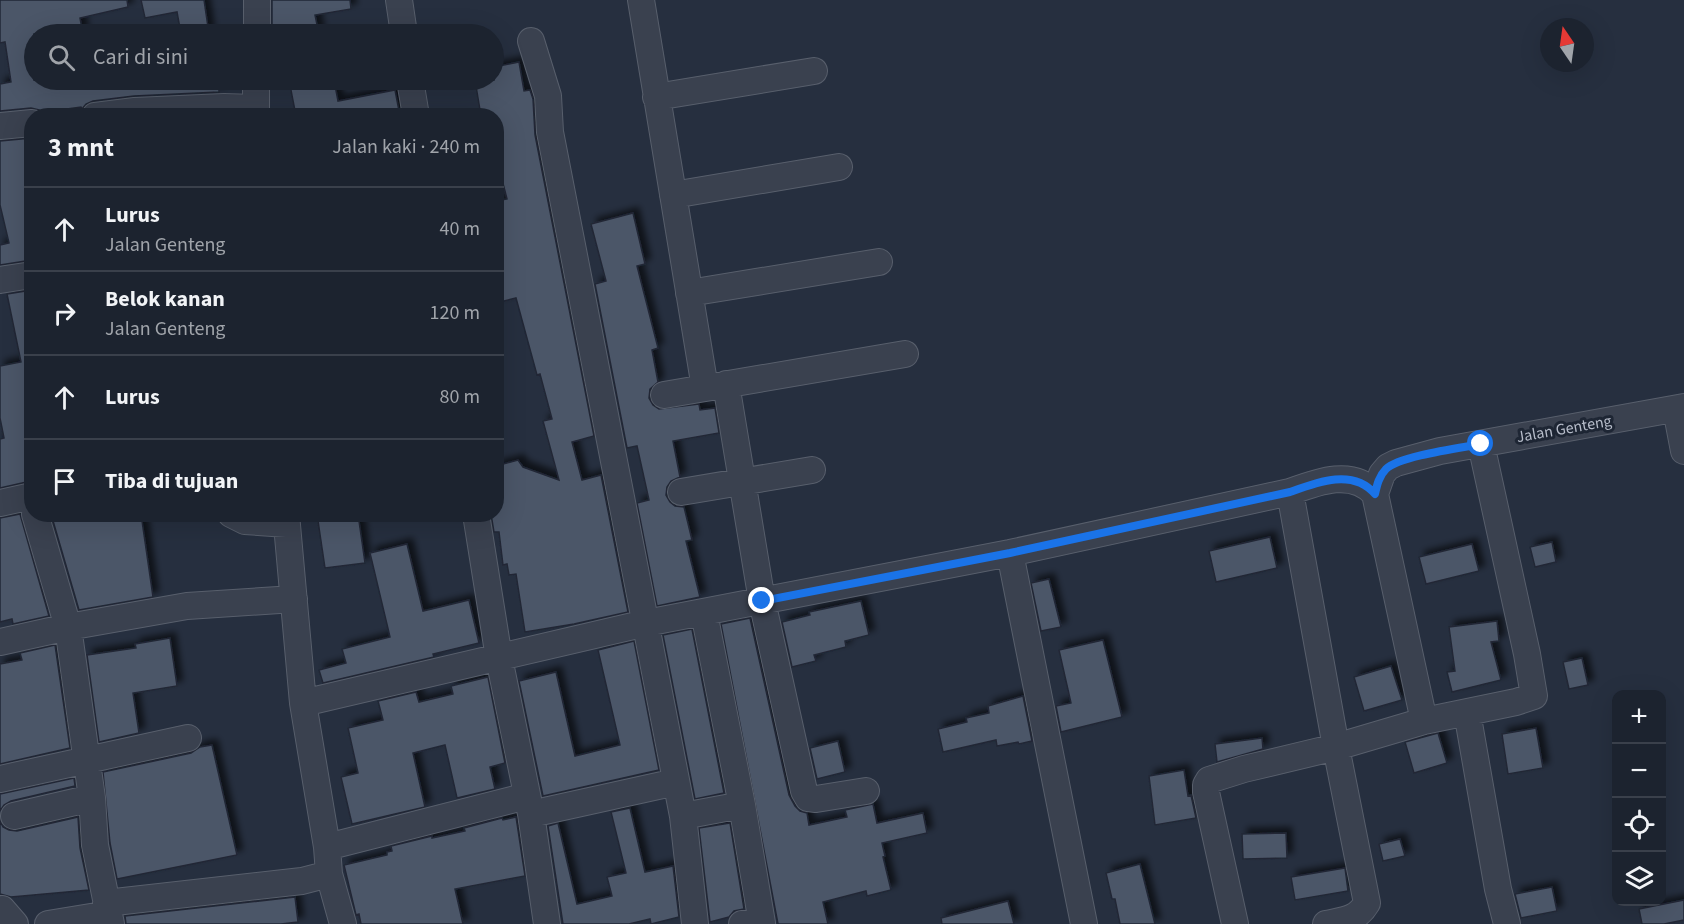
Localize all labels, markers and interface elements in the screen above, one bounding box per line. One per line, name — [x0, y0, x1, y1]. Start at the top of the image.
north arrow — [1540, 18, 1594, 72]
search box — [24, 24, 504, 90]
icon: search — [45, 41, 78, 74]
text: Cari di sini — [93, 41, 188, 73]
text: 3 mnt — [48, 129, 114, 166]
text: Jalan kaki · 240 m — [332, 133, 480, 161]
text: Lurus — [105, 199, 160, 231]
icon: ahead — [48, 213, 81, 246]
text: 40 m — [440, 215, 480, 243]
text: Jalan Genteng — [105, 231, 225, 259]
text: Belok kanan — [105, 283, 225, 315]
icon: right — [48, 297, 81, 330]
text: 120 m — [430, 299, 480, 327]
text: Jalan Genteng — [105, 315, 225, 343]
icon: ahead — [48, 381, 81, 414]
text: Lurus — [105, 381, 160, 413]
text: 80 m — [440, 383, 480, 411]
street label: Jalan Genteng — [1515, 410, 1613, 448]
route start — [1467, 430, 1493, 456]
icon: arrive — [48, 465, 81, 498]
text: Tiba di tujuan — [105, 465, 238, 497]
route end — [748, 587, 774, 613]
map controls — [1612, 690, 1666, 906]
button: + — [1612, 690, 1666, 744]
button: − — [1612, 744, 1666, 798]
button: locate — [1612, 798, 1666, 852]
button: layers — [1612, 852, 1666, 906]

